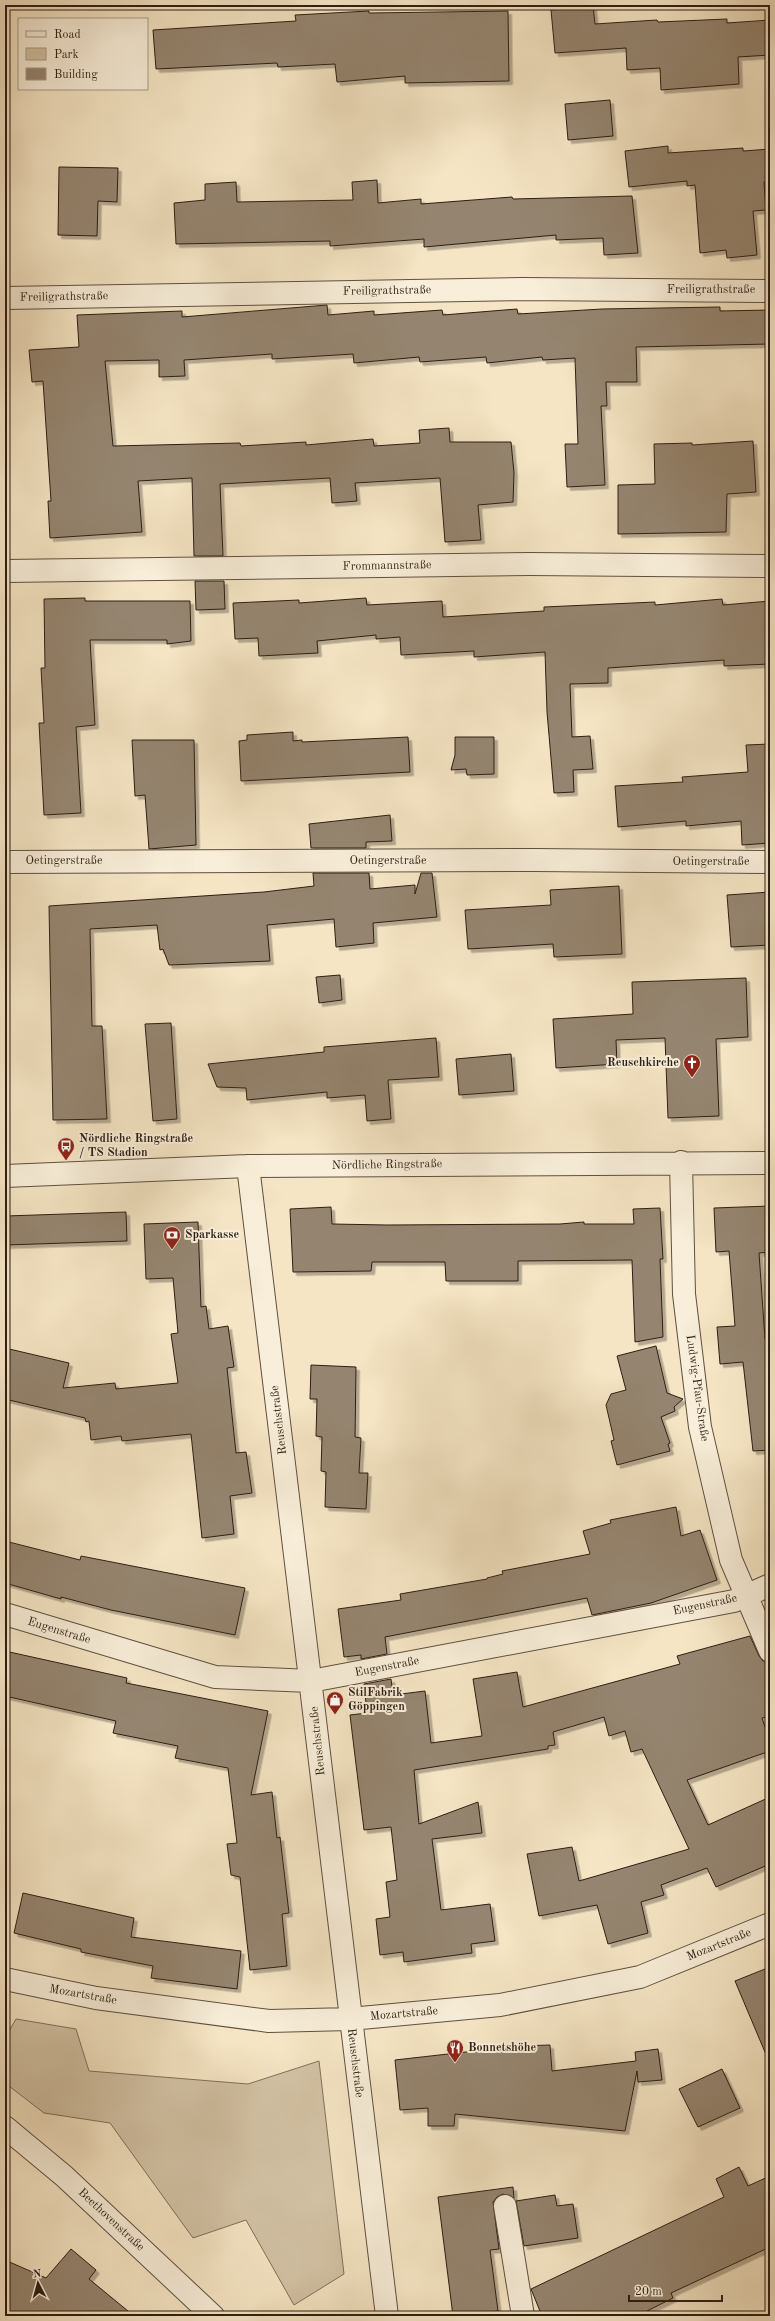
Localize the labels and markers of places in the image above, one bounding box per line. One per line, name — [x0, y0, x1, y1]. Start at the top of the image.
church icon: Reuschkirche — [682, 1053, 702, 1078]
place label: Reuschkirche — [607, 1057, 679, 1069]
place label: Nördliche Ringstraße / TS Stadion — [79, 1133, 194, 1159]
bus stop icon: Nördliche Ringstraße / TS Stadion — [56, 1136, 76, 1161]
bank icon: Sparkasse — [162, 1225, 182, 1250]
place label: Sparkasse — [185, 1229, 239, 1241]
place label: StilFabrik Göppingen — [348, 1687, 405, 1713]
shop icon: StilFabrik Göppingen — [325, 1690, 345, 1715]
restaurant icon: Bonnetshöhe — [445, 2038, 465, 2063]
place label: Bonnetshöhe — [468, 2042, 537, 2054]

